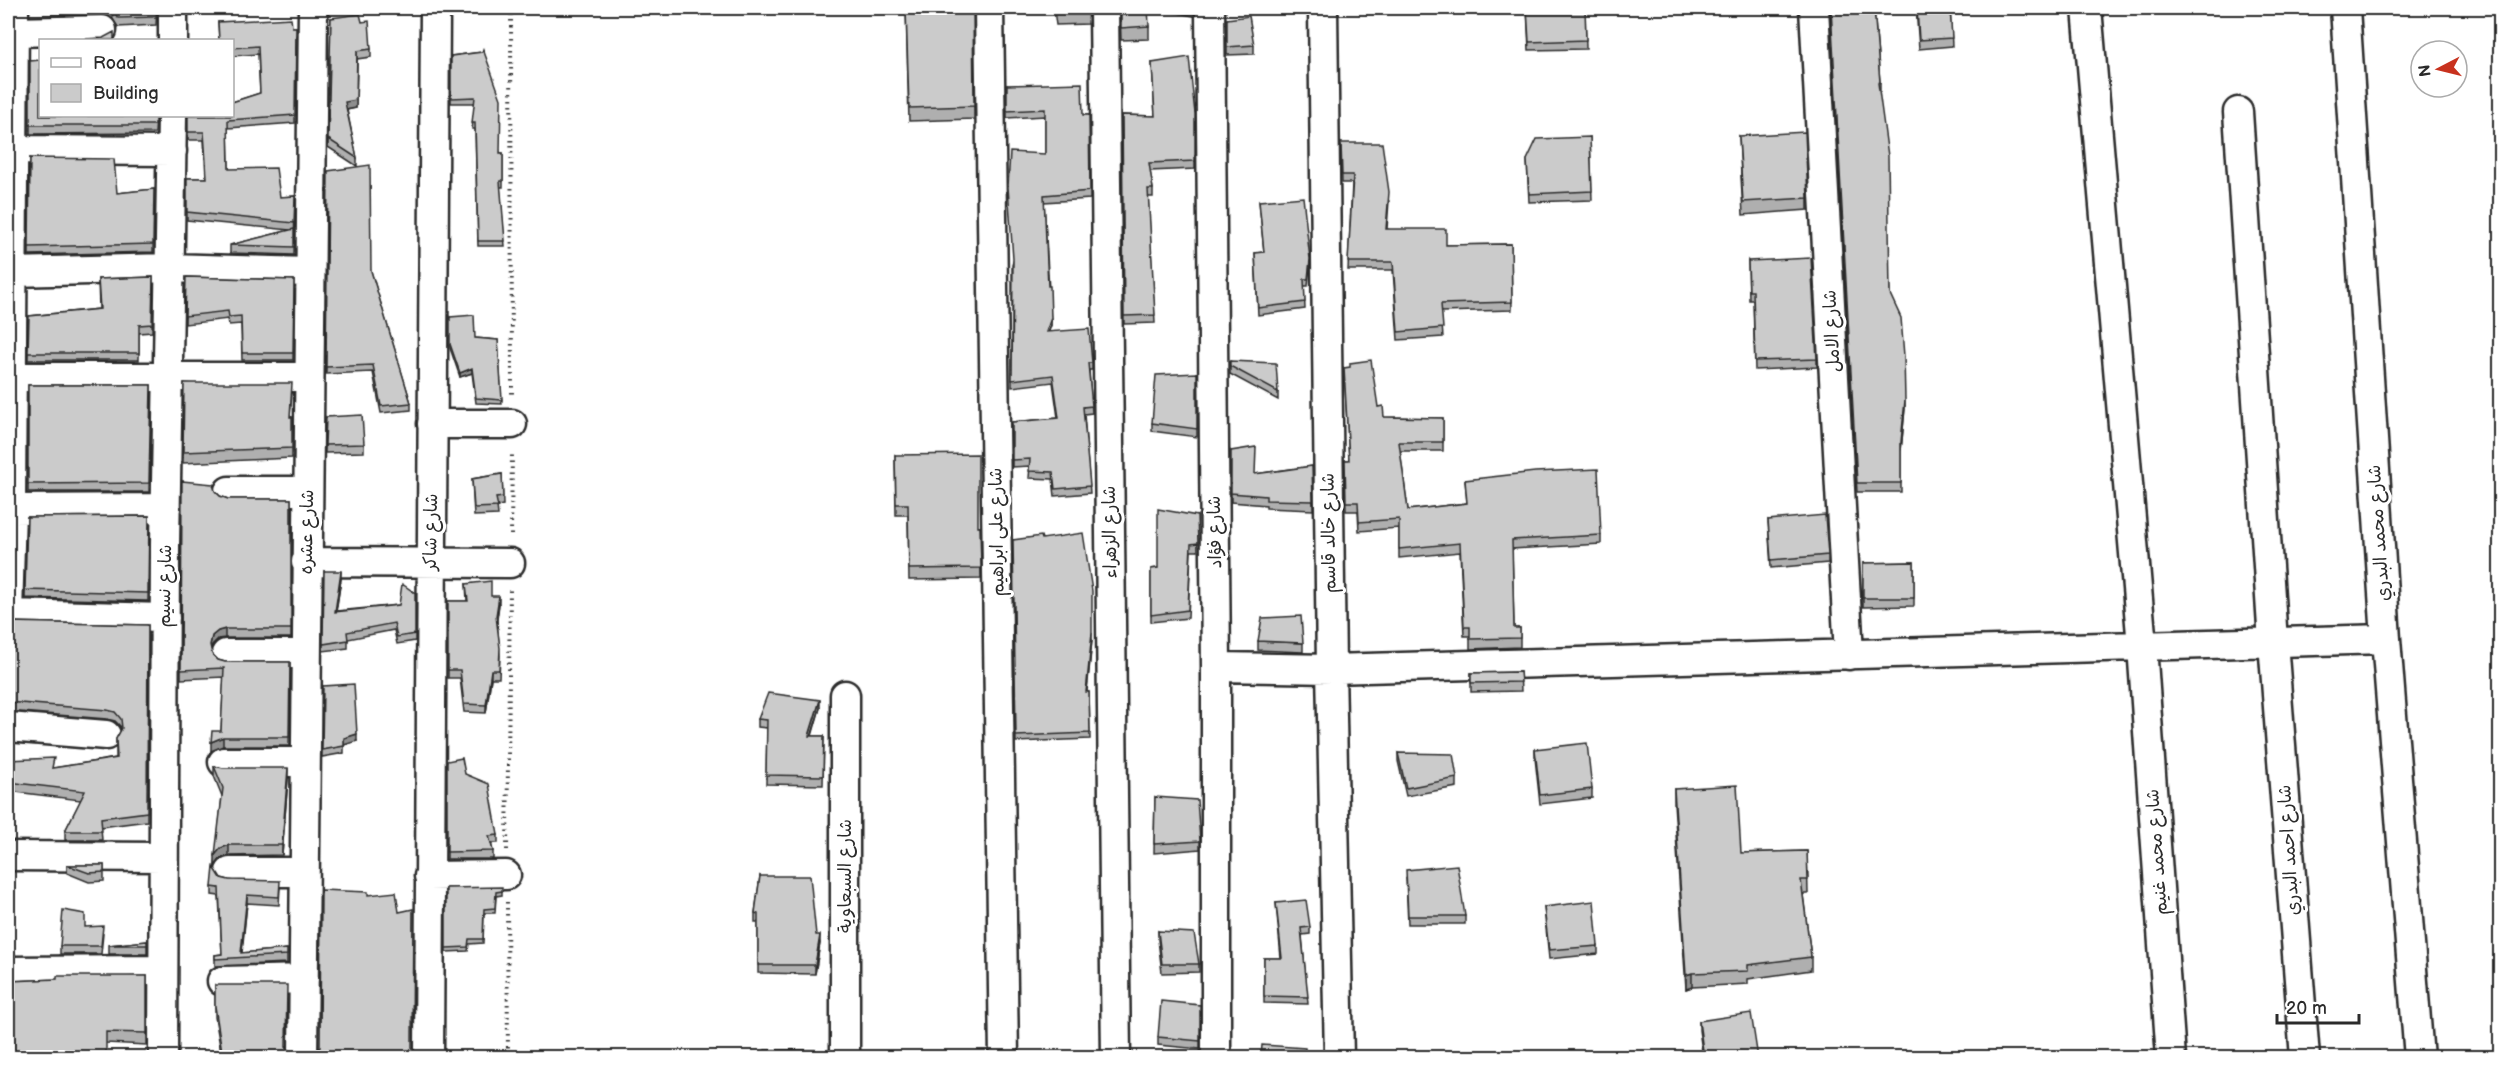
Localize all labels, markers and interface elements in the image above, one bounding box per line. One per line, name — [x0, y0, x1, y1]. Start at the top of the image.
legend — [39, 39, 234, 117]
north arrow — [2409, 39, 2469, 99]
text: Road — [93, 53, 137, 74]
text: N — [2415, 64, 2436, 78]
text: Building — [93, 83, 159, 104]
street label: شارع الامل — [1819, 289, 1846, 373]
street label: شارع محمد البدري — [2364, 464, 2396, 602]
street label: شارع على ابراهيم — [985, 467, 1012, 597]
street label: شارع خالد قاسم — [1317, 473, 1344, 593]
street label: شارع الزهراء — [1099, 486, 1122, 578]
street label: شارع عشره — [296, 489, 319, 575]
street label: شارع شاكر — [420, 493, 443, 573]
street label: شارع فؤاد — [1204, 496, 1227, 568]
street label: شارع نسيم — [154, 544, 179, 628]
street label: شارع احمد البدري — [2274, 784, 2306, 916]
street label: شارع محمد غنيم — [2142, 788, 2175, 916]
street label: شارع السبعاوية — [835, 819, 857, 933]
scale bar — [2277, 987, 2360, 1025]
text: 20 m — [2286, 998, 2327, 1019]

